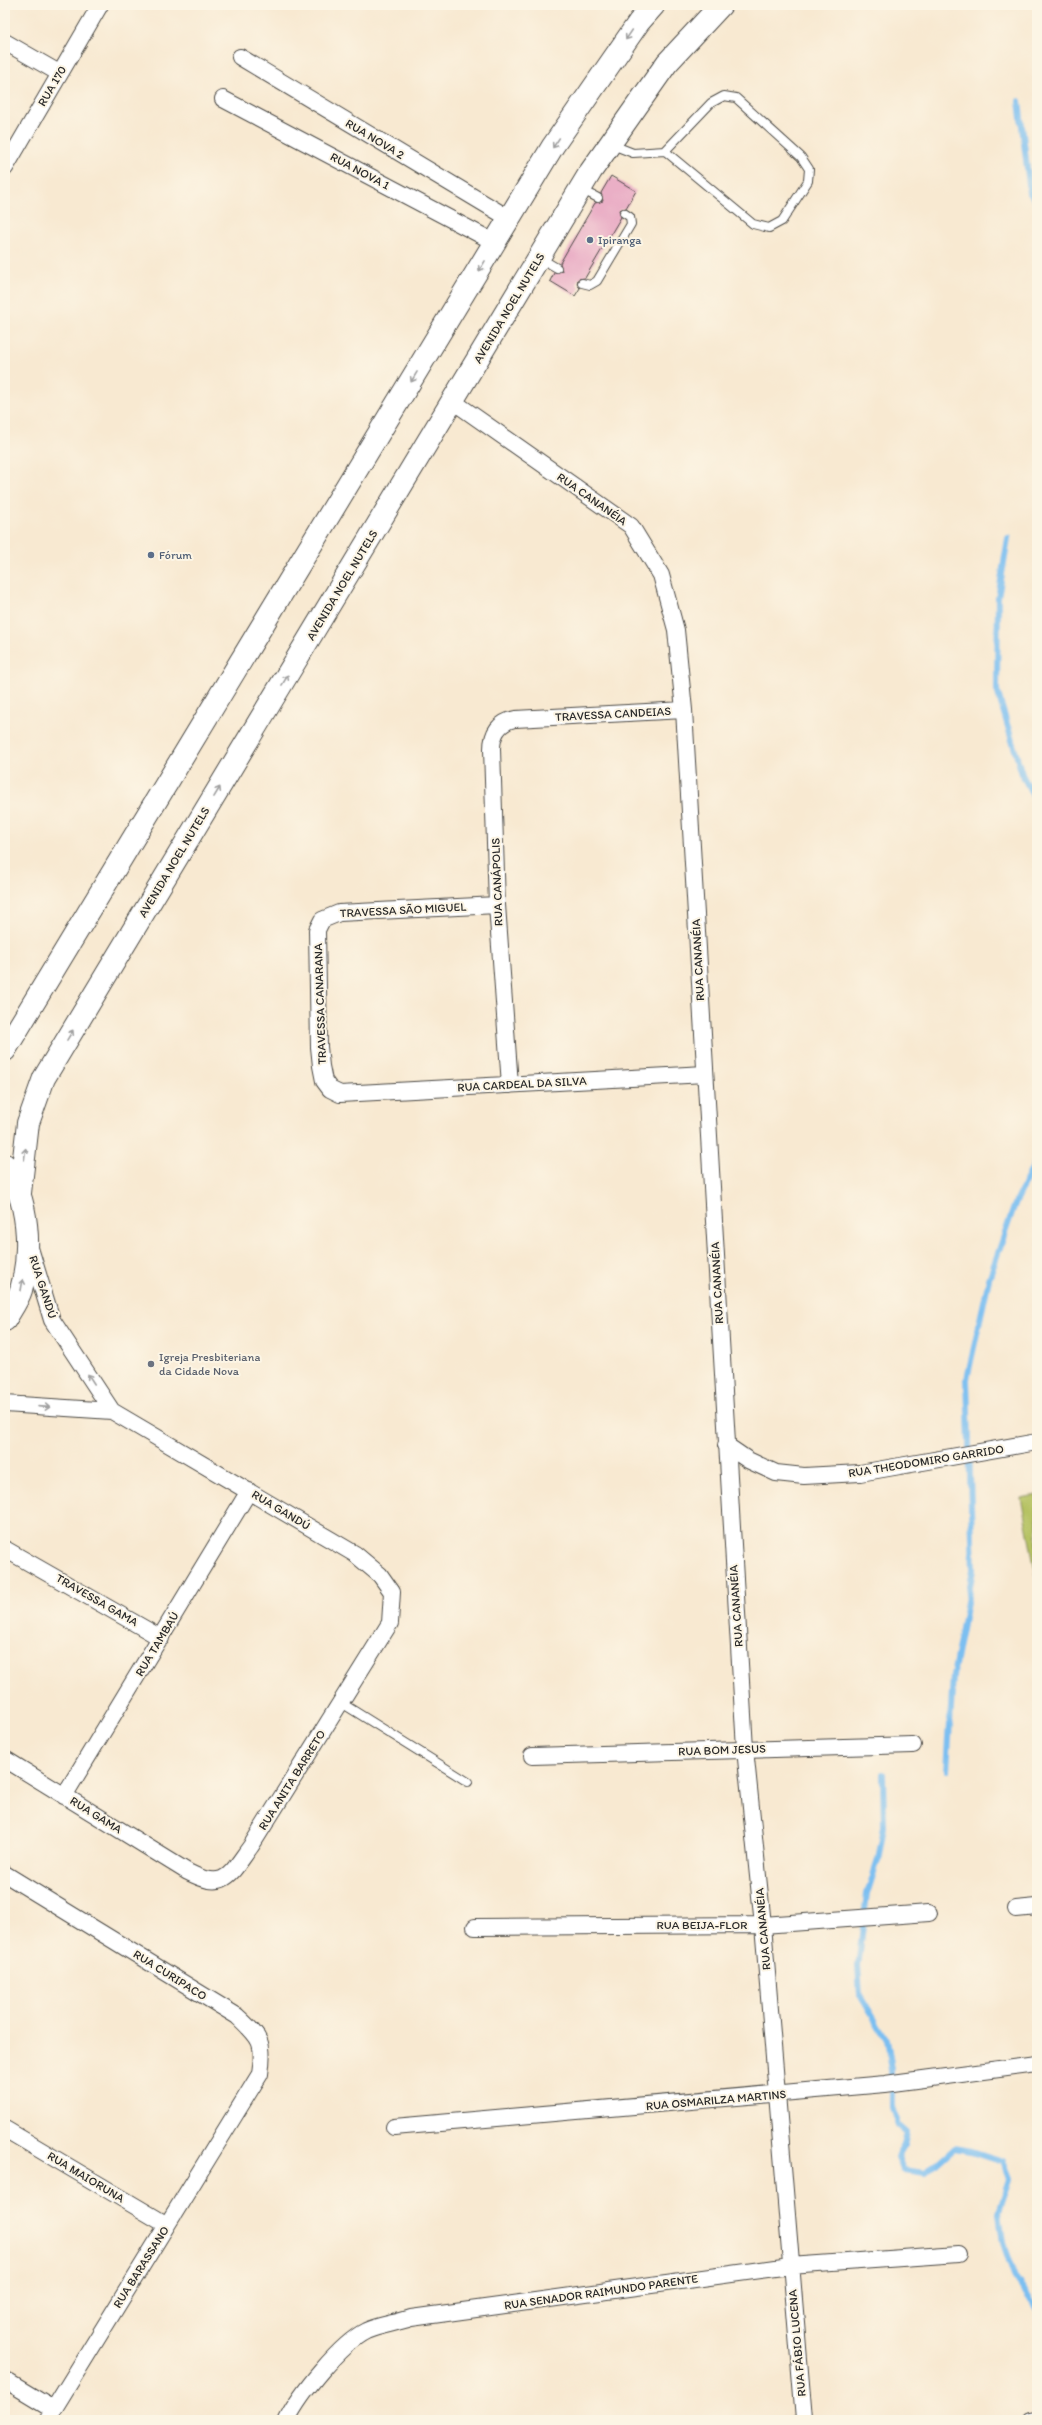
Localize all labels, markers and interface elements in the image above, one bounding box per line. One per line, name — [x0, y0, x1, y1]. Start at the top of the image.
one-way arrow — [625, 29, 633, 40]
street label: RUA 170 — [35, 63, 69, 109]
street label: RUA NOVA 2 — [343, 116, 408, 162]
one-way arrow — [552, 137, 560, 148]
street label: RUA NOVA 1 — [328, 149, 393, 193]
place label: Ipiranga — [598, 233, 642, 247]
marker: Ipiranga — [585, 235, 595, 245]
street label: AVENIDA NOEL NUTELS — [470, 250, 548, 366]
one-way arrow — [477, 260, 485, 272]
one-way arrow — [410, 371, 418, 383]
street label: RUA CANANÉIA — [554, 470, 630, 529]
street label: AVENIDA NOEL NUTELS — [303, 527, 381, 643]
place label: Fórum — [159, 548, 192, 562]
marker: Fórum — [146, 550, 156, 560]
one-way arrow — [281, 674, 289, 686]
street label: TRAVESSA CANDEIAS — [555, 704, 672, 724]
one-way arrow — [214, 786, 222, 798]
street label: AVENIDA NOEL NUTELS — [135, 804, 213, 920]
street label: RUA CANÁPOLIS — [488, 837, 506, 926]
street label: TRAVESSA SÃO MIGUEL — [339, 900, 467, 920]
street label: RUA CANANÉIA — [689, 918, 707, 1001]
street label: TRAVESSA CANARANA — [311, 943, 329, 1065]
one-way arrow — [66, 1030, 74, 1041]
street label: RUA CARDEAL DA SILVA — [457, 1074, 587, 1094]
one-way arrow — [21, 1148, 28, 1161]
street label: RUA CANANÉIA — [708, 1241, 726, 1324]
street label: RUA GANDÚ — [26, 1254, 60, 1320]
one-way arrow — [18, 1279, 26, 1292]
place label: Igreja Presbiteriana da Cidade Nova — [159, 1350, 260, 1378]
marker: Igreja Presbiteriana da Cidade Nova — [146, 1359, 156, 1369]
one-way arrow — [87, 1374, 95, 1385]
one-way arrow — [37, 1403, 50, 1410]
street label: RUA THEODOMIRO GARRIDO — [847, 1442, 1005, 1480]
street label: RUA GANDÚ — [249, 1487, 313, 1533]
street label: RUA CANANÉIA — [726, 1564, 746, 1648]
street label: TRAVESSA GAMA — [53, 1571, 141, 1629]
street label: RUA TAMBAÚ — [132, 1609, 182, 1679]
street label: RUA ANITA BARRETO — [256, 1727, 329, 1833]
street label: RUA BOM JESUS — [678, 1741, 766, 1759]
street label: RUA GAMA — [67, 1794, 125, 1837]
street label: RUA CANANÉIA — [752, 1887, 774, 1971]
street label: RUA BEIJA-FLOR — [657, 1918, 747, 1932]
street label: RUA CURIPACO — [131, 1947, 210, 2003]
street label: RUA OSMARILZA MARTINS — [645, 2087, 787, 2113]
street label: RUA MAIORUNA — [45, 2149, 127, 2206]
street label: RUA BARASSANO — [110, 2223, 172, 2311]
street label: RUA SENADOR RAIMUNDO PARENTE — [503, 2271, 699, 2313]
street label: RUA FÁBIO LUCENA — [785, 2289, 809, 2397]

